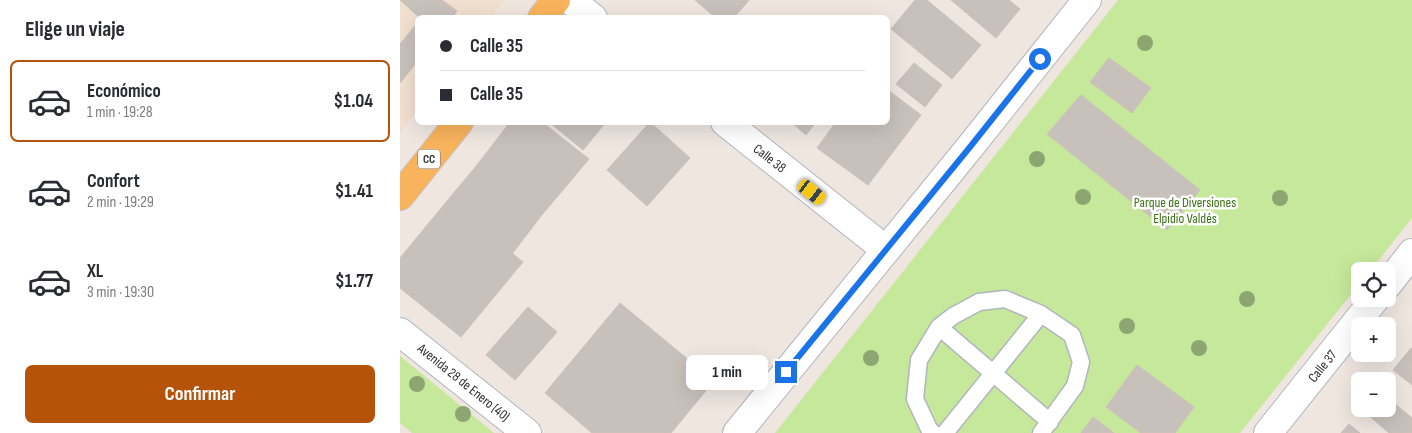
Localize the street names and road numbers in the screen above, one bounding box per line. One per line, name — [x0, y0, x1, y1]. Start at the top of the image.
street label: Calle 38 — [750, 140, 790, 176]
road number: CC — [418, 150, 440, 168]
street label: Avenida 28 de Enero (40) — [413, 339, 513, 425]
street label: Calle 37 — [1304, 346, 1341, 386]

